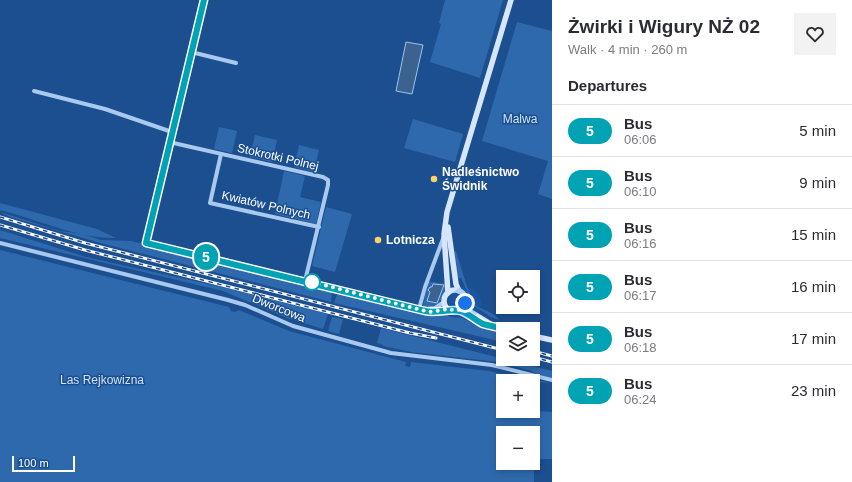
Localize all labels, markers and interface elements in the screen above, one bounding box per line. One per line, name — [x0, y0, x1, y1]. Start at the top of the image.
button: heart — [794, 13, 836, 55]
text: Żwirki i Wigury NŻ 02 — [568, 16, 760, 37]
text: Walk · 4 min · 260 m — [568, 42, 687, 57]
text: Departures — [568, 77, 647, 94]
park label: Malwa — [503, 112, 538, 126]
text: Bus — [624, 115, 652, 132]
text: 5 min — [799, 122, 836, 139]
text: 5 — [586, 123, 594, 139]
text: 06:06 — [624, 132, 657, 147]
street label: Stokrotki Polnej — [236, 141, 320, 173]
place label: Nadleśnictwo Świdnik — [442, 165, 519, 193]
text: Bus — [624, 167, 652, 184]
marker: Nadleśnictwo Świdnik — [429, 174, 439, 184]
text: 9 min — [799, 174, 836, 191]
text: 5 — [586, 175, 594, 191]
text: 06:10 — [624, 184, 657, 199]
street label: Kwiatów Polnych — [220, 188, 312, 222]
text: Bus — [624, 219, 652, 236]
text: 15 min — [791, 226, 836, 243]
text: 5 — [586, 227, 594, 243]
place label: Lotnicza — [386, 233, 435, 247]
marker: Lotnicza — [373, 235, 383, 245]
text: 06:16 — [624, 236, 657, 251]
line badge: 5 — [193, 244, 219, 270]
text: 5 — [202, 249, 210, 265]
map controls — [496, 270, 540, 470]
button: locate — [496, 270, 540, 314]
text: Bus — [624, 271, 652, 288]
unlabelled marker — [303, 273, 321, 291]
text: 16 min — [791, 278, 836, 295]
text: 5 — [586, 279, 594, 295]
text: 06:17 — [624, 288, 657, 303]
street label: Dworcowa — [250, 291, 308, 325]
your location — [455, 293, 475, 313]
button: layers — [496, 322, 540, 366]
text: Bus — [624, 323, 652, 340]
text: 17 min — [791, 330, 836, 347]
text: 5 — [586, 331, 594, 347]
text: 06:18 — [624, 340, 657, 355]
park label: Las Rejkowizna — [60, 373, 144, 387]
button: + — [496, 374, 540, 418]
text: Bus — [624, 375, 652, 392]
text: 23 min — [791, 382, 836, 399]
text: 5 — [586, 383, 594, 399]
text: 06:24 — [624, 392, 657, 407]
button: − — [496, 426, 540, 470]
scale bar — [12, 454, 75, 473]
text: 100 m — [18, 457, 49, 469]

